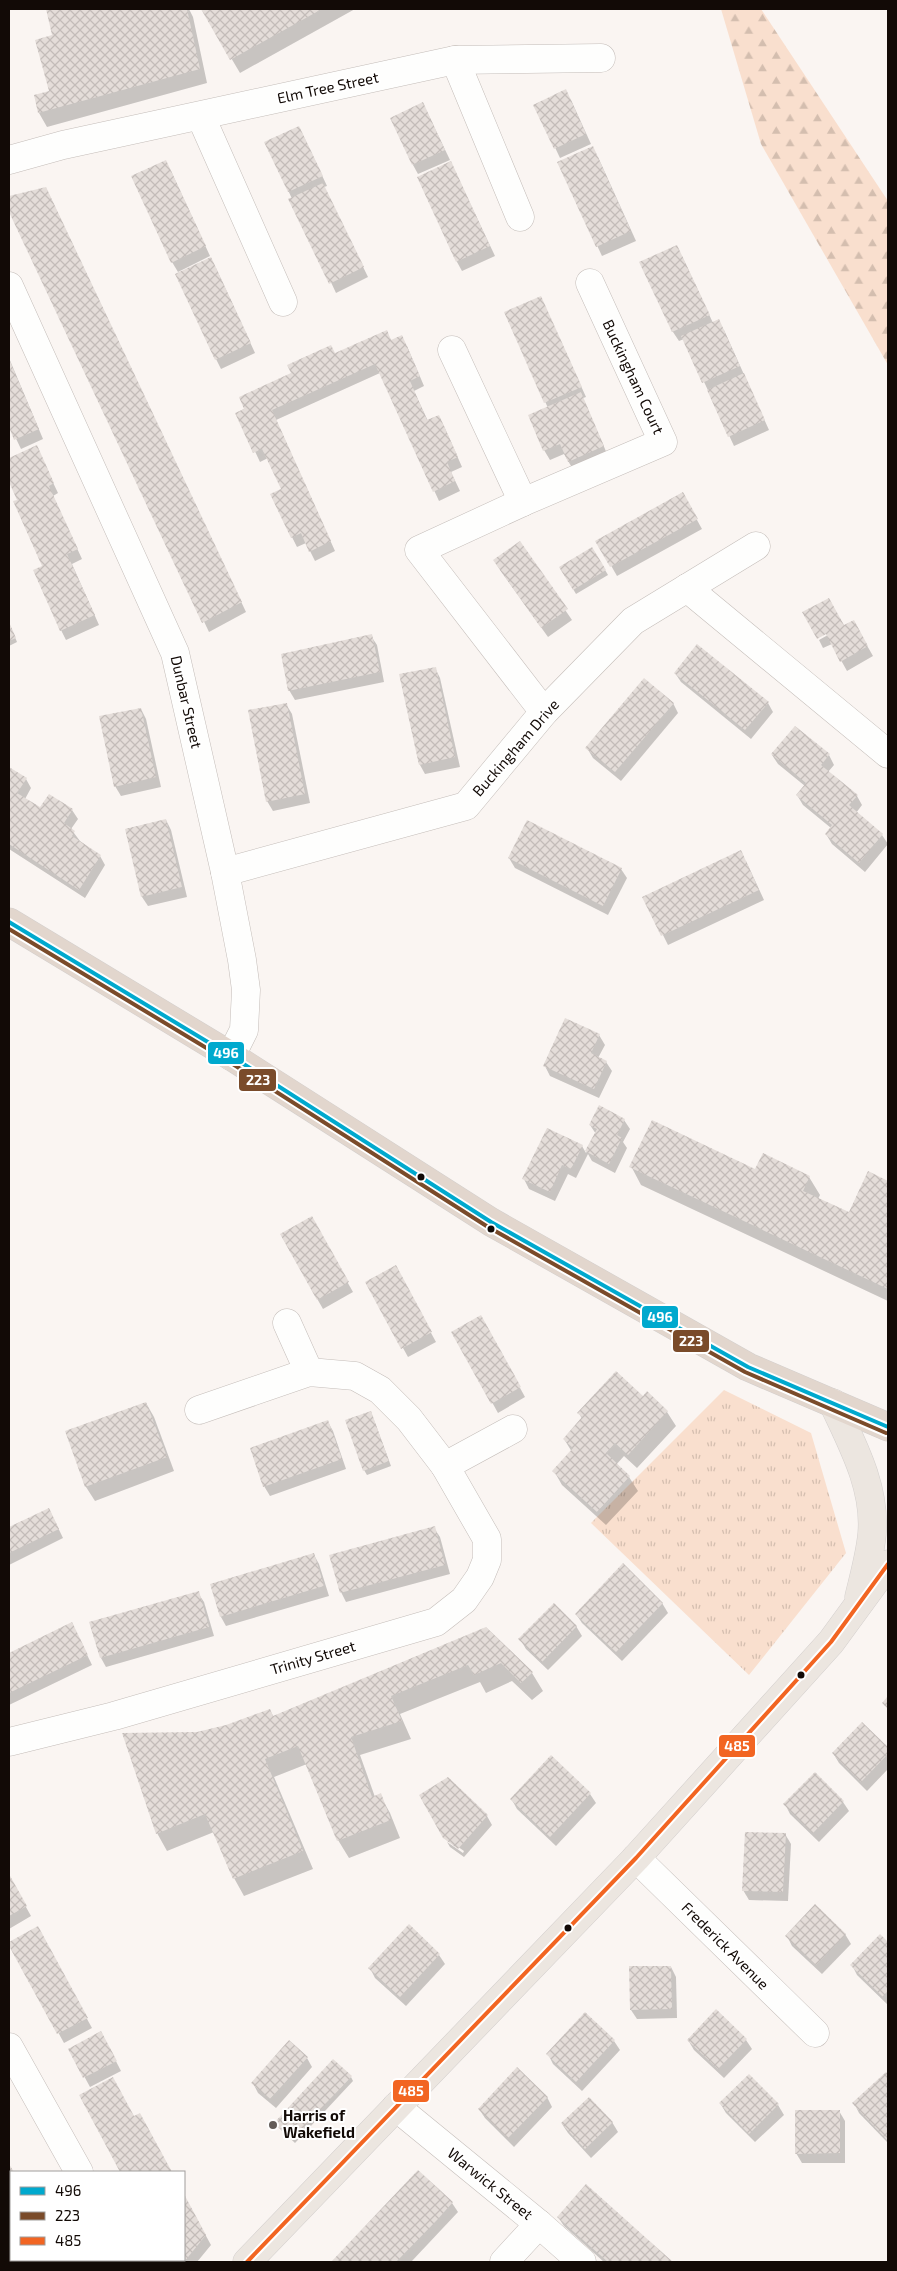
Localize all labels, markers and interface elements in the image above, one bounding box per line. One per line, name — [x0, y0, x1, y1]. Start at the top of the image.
street label: Elm Tree Street — [275, 67, 380, 107]
street label: Buckingham Court — [599, 316, 668, 437]
street label: Dunbar Street — [168, 654, 206, 750]
street label: Buckingham Drive — [468, 695, 562, 800]
line badge: 496 — [207, 1041, 245, 1065]
text: 496 — [213, 1044, 239, 1061]
line badge: 223 — [238, 1068, 277, 1092]
text: 223 — [246, 1071, 270, 1088]
unlabelled marker — [416, 1172, 426, 1182]
unlabelled marker — [486, 1224, 496, 1234]
line badge: 496 — [641, 1305, 679, 1329]
text: 496 — [647, 1308, 673, 1325]
line badge: 223 — [672, 1329, 710, 1353]
text: 223 — [679, 1332, 703, 1349]
street label: Trinity Street — [268, 1636, 358, 1678]
unlabelled marker — [796, 1670, 806, 1680]
line badge: 485 — [718, 1734, 756, 1758]
text: 485 — [724, 1737, 750, 1754]
street label: Frederick Avenue — [678, 1898, 773, 1993]
unlabelled marker — [563, 1923, 573, 1933]
line badge: 485 — [392, 2079, 430, 2103]
text: 485 — [398, 2082, 424, 2099]
place label: Harris of Wakefield — [283, 2106, 355, 2141]
marker: Harris of Wakefield — [267, 2119, 279, 2131]
street label: Warwick Street — [444, 2143, 537, 2223]
legend — [10, 2171, 185, 2261]
text: 496 — [55, 2181, 81, 2199]
text: 223 — [55, 2206, 80, 2224]
text: 485 — [55, 2231, 81, 2249]

